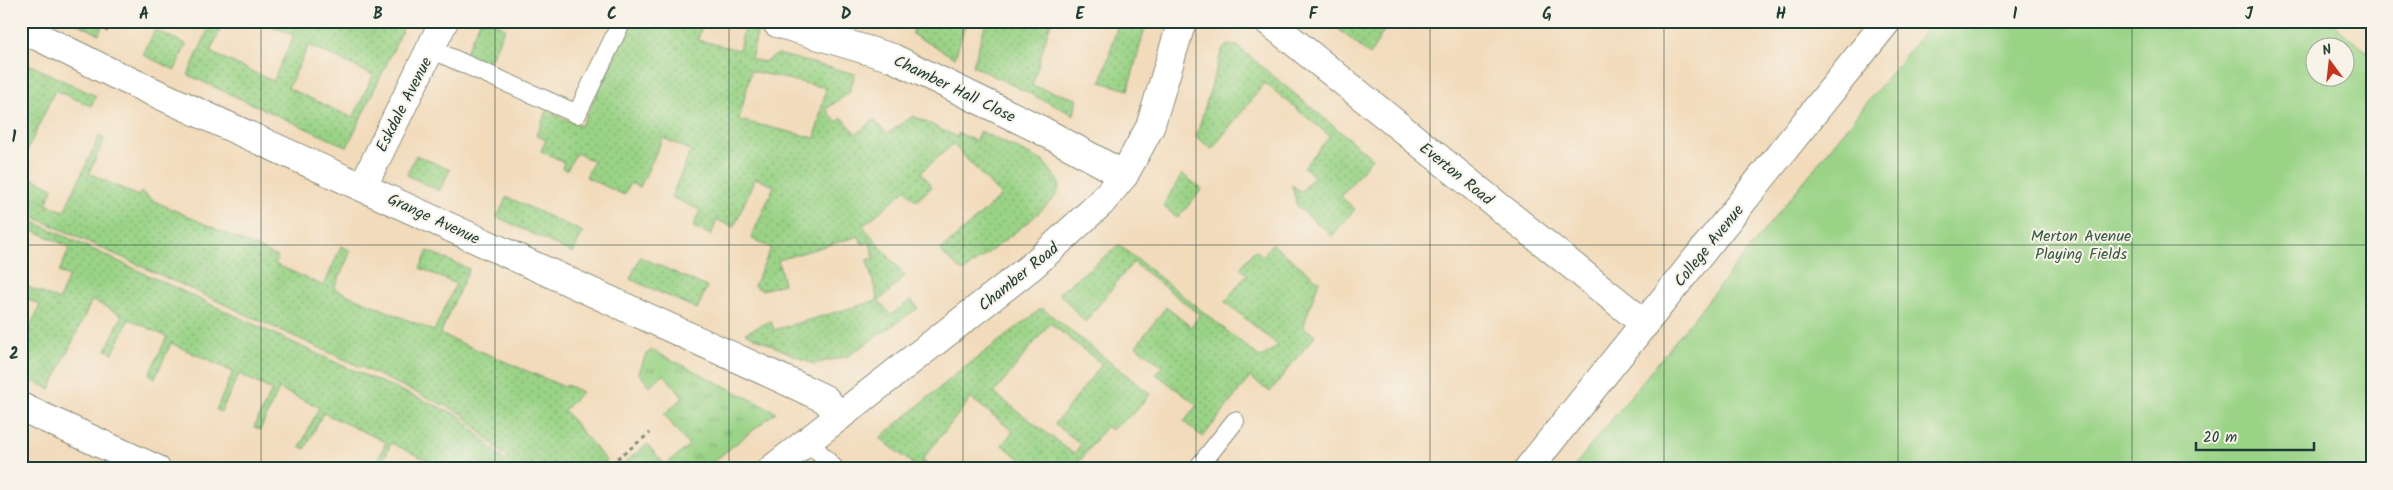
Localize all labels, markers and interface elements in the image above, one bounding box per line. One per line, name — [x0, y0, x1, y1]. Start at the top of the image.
text: A — [139, 2, 149, 27]
text: B — [373, 2, 383, 27]
text: C — [607, 2, 617, 27]
text: D — [841, 2, 852, 27]
text: E — [1076, 2, 1086, 27]
text: F — [1309, 2, 1319, 27]
text: G — [1542, 2, 1552, 27]
text: H — [1776, 2, 1786, 27]
text: I — [2013, 2, 2018, 27]
text: J — [2245, 2, 2254, 27]
north arrow — [2306, 38, 2356, 88]
text: N — [2320, 39, 2334, 62]
street label: Chamber Hall Close — [889, 49, 1020, 130]
street label: Eskdale Avenue — [370, 53, 439, 157]
text: 1 — [12, 125, 17, 150]
street label: Everton Road — [1414, 136, 1499, 213]
street label: Grange Avenue — [383, 187, 484, 252]
street label: College Avenue — [1668, 199, 1750, 293]
park label: Merton Avenue Playing Fields — [2031, 224, 2131, 267]
street label: Chamber Road — [973, 236, 1066, 318]
text: 2 — [9, 342, 19, 367]
scale bar — [2196, 420, 2313, 452]
text: 20 m — [2203, 426, 2237, 450]

